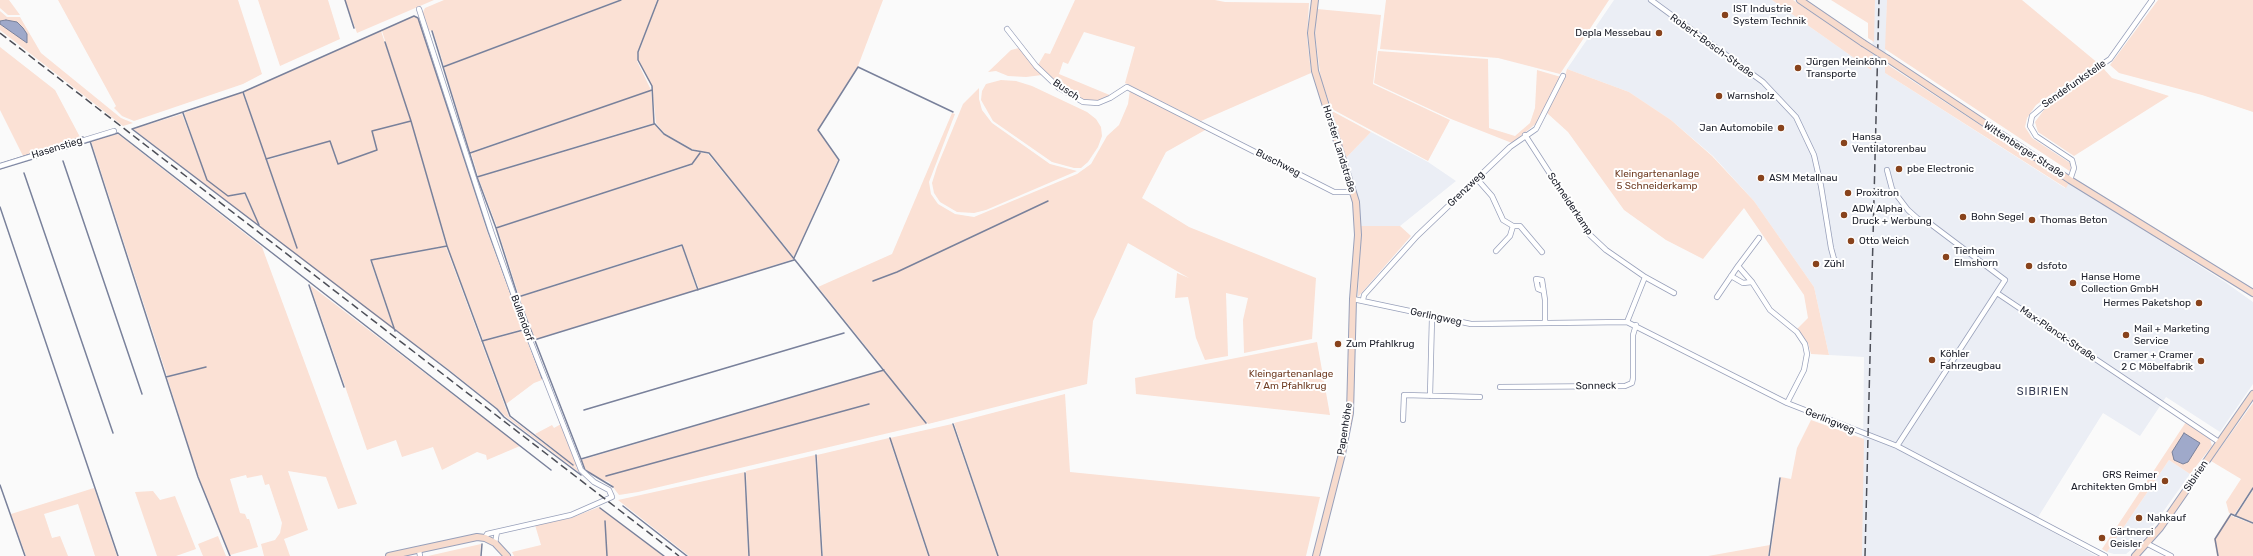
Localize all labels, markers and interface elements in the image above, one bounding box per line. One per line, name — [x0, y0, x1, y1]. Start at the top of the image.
place label: IST Industrie System Technik — [1733, 3, 1806, 26]
marker: IST Industrie System Technik — [1720, 10, 1730, 20]
street label: Robert-Bosch-Straße — [1668, 12, 1756, 80]
place label: Depla Messebau — [1575, 27, 1651, 39]
marker: Depla Messebau — [1654, 28, 1664, 38]
place label: Jürgen Meinköhn Transporte — [1806, 56, 1887, 80]
street label: Sendefunkstelle — [2040, 57, 2108, 111]
marker: Jürgen Meinköhn Transporte — [1793, 63, 1803, 73]
street label: Busch — [1051, 77, 1081, 103]
place label: Warnsholz — [1727, 90, 1775, 102]
marker: Warnsholz — [1714, 91, 1724, 101]
street label: Horster Landstraße — [1320, 104, 1358, 194]
street label: Wittenberger Straße — [1981, 119, 2067, 181]
place label: Jan Automobile — [1699, 122, 1773, 134]
marker: Jan Automobile — [1776, 123, 1786, 133]
place label: Hansa Ventilatorenbau — [1852, 131, 1926, 154]
street label: Hasenstieg — [30, 135, 84, 161]
marker: Hansa Ventilatorenbau — [1839, 138, 1849, 148]
street label: Buschweg — [1254, 147, 1302, 179]
place label: pbe Electronic — [1907, 163, 1974, 175]
marker: pbe Electronic — [1894, 164, 1904, 174]
street label: Grenzweg — [1445, 168, 1487, 210]
park label: Kleingartenanlage 5 Schneiderkamp — [1615, 168, 1699, 192]
street label: Schneiderkamp — [1545, 171, 1595, 237]
place label: ASM Metallnau — [1769, 172, 1838, 184]
marker: ASM Metallnau — [1756, 173, 1766, 183]
place label: Proxitron — [1856, 187, 1899, 199]
marker: Proxitron — [1843, 188, 1853, 198]
place label: ADW Alpha Druck + Werbung — [1852, 203, 1932, 226]
marker: ADW Alpha Druck + Werbung — [1839, 210, 1849, 220]
place label: Bohn Segel — [1971, 211, 2024, 223]
marker: Bohn Segel — [1958, 212, 1968, 222]
place label: Thomas Beton — [2040, 214, 2107, 226]
marker: Thomas Beton — [2027, 215, 2037, 225]
place label: Otto Weich — [1859, 235, 1909, 247]
marker: Otto Weich — [1846, 236, 1856, 246]
place label: Tierheim Elmshorn — [1954, 245, 1998, 268]
marker: Tierheim Elmshorn — [1941, 252, 1951, 262]
place label: Zühl — [1824, 258, 1844, 270]
marker: Zühl — [1811, 259, 1821, 269]
place label: dsfoto — [2037, 260, 2067, 272]
marker: dsfoto — [2024, 261, 2034, 271]
place label: Hanse Home Collection GmbH — [2081, 271, 2159, 294]
marker: Hanse Home Collection GmbH — [2068, 278, 2078, 288]
street label: Bullendorf — [508, 293, 536, 343]
place label: Hermes Paketshop — [2103, 297, 2191, 309]
marker: Hermes Paketshop — [2194, 298, 2204, 308]
street label: Max-Planck-Straße — [2018, 304, 2098, 364]
street label: Gerlingweg — [1409, 306, 1463, 328]
place label: Mail + Marketing Service — [2134, 323, 2210, 346]
marker: Mail + Marketing Service — [2121, 330, 2131, 340]
place label: Zum Pfahlkrug — [1346, 338, 1414, 350]
marker: Zum Pfahlkrug — [1333, 339, 1343, 349]
place label: Köhler Fahrzeugbau — [1940, 348, 2001, 372]
place label: Cramer + Cramer 2 C Möbelfabrik — [2114, 349, 2193, 372]
marker: Köhler Fahrzeugbau — [1927, 355, 1937, 365]
marker: Cramer + Cramer 2 C Möbelfabrik — [2196, 356, 2206, 366]
park label: Kleingartenanlage 7 Am Pfahlkrug — [1249, 368, 1333, 392]
street label: Sonneck — [1576, 380, 1616, 392]
district label: SIBIRIEN — [2017, 385, 2069, 399]
street label: Papenhöhe — [1335, 402, 1355, 456]
street label: Gerlingweg — [1803, 406, 1857, 436]
street label: Sibirien — [2181, 458, 2211, 494]
place label: GRS Reimer Architekten GmbH — [2071, 469, 2157, 492]
marker: GRS Reimer Architekten GmbH — [2160, 476, 2170, 486]
place label: Nahkauf — [2147, 512, 2186, 524]
marker: Nahkauf — [2134, 513, 2144, 523]
place label: Gärtnerei Geisler — [2110, 526, 2153, 550]
marker: Gärtnerei Geisler — [2097, 533, 2107, 543]

